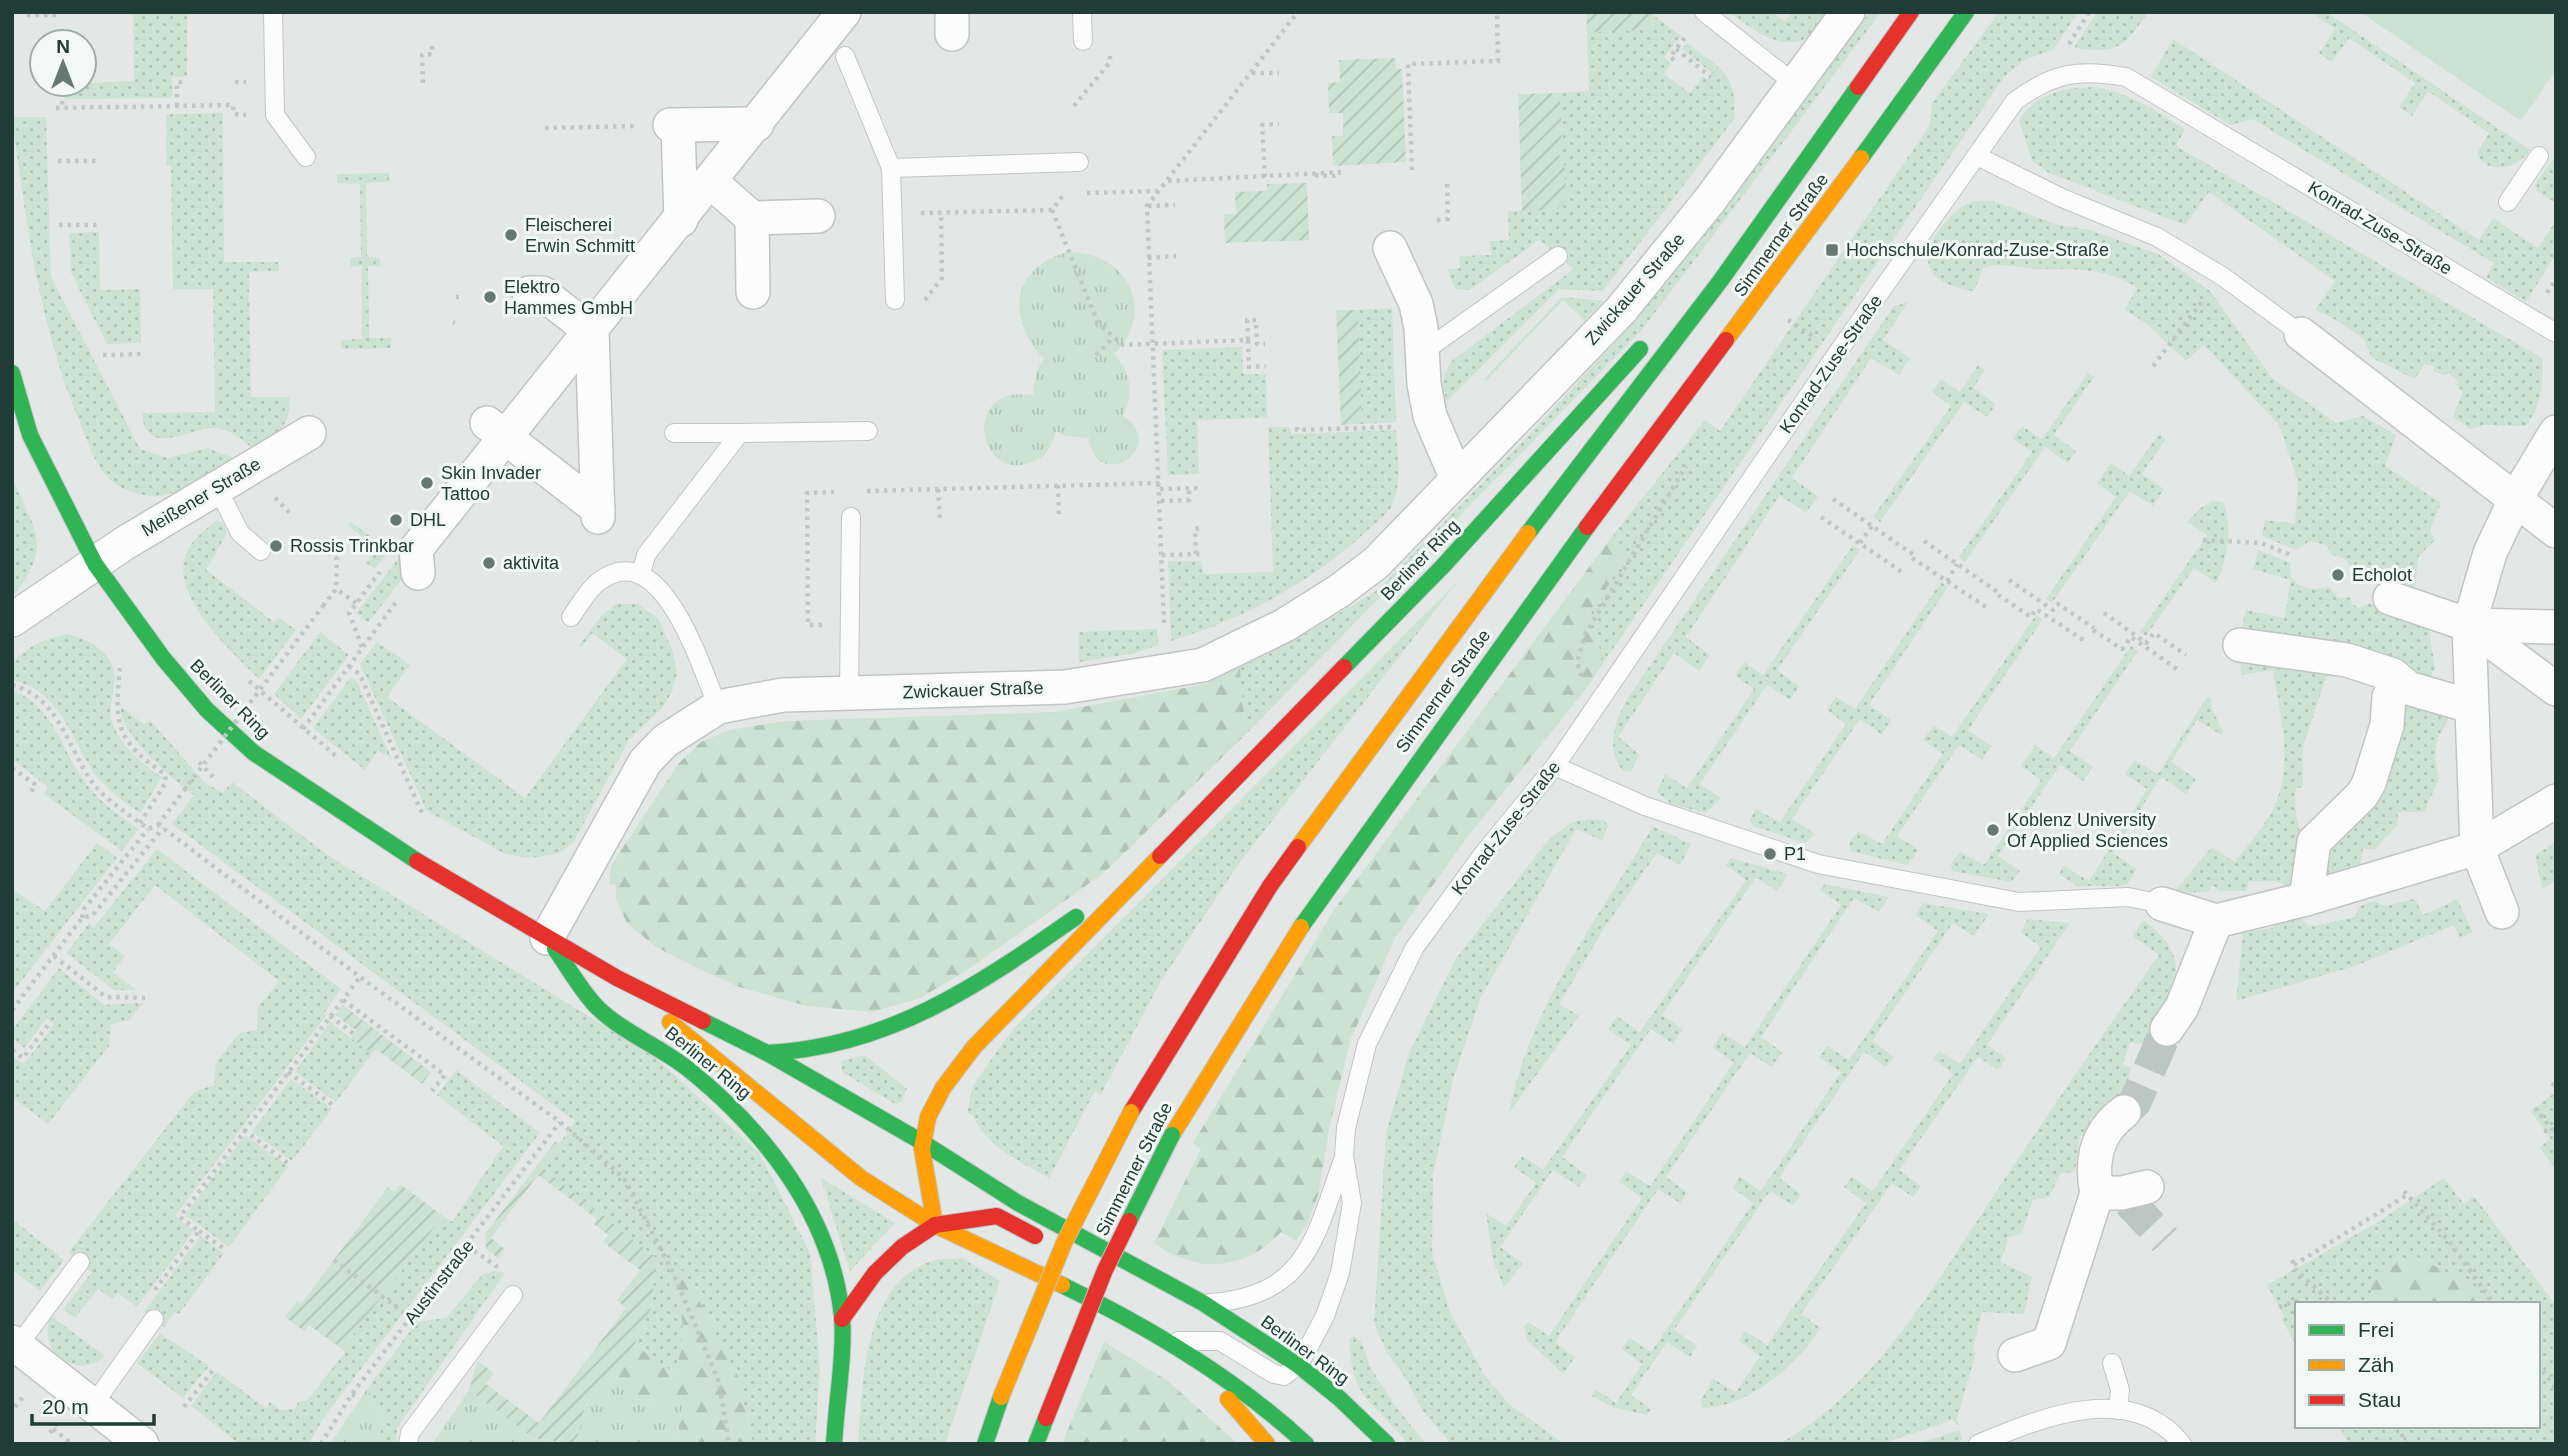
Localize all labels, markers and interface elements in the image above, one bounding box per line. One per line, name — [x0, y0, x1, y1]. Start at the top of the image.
north arrow — [28, 28, 98, 98]
text: N — [56, 36, 70, 57]
street label: Simmerner Straße — [1730, 170, 1832, 300]
street label: Konrad-Zuse-Straße — [2305, 177, 2455, 279]
place label: Fleischerei Erwin Schmitt — [525, 215, 635, 256]
marker: Fleischerei Erwin Schmitt — [503, 227, 519, 243]
street label: Zwickauer Straße — [1581, 229, 1689, 349]
place label: Hochschule/Konrad-Zuse-Straße — [1846, 240, 2109, 260]
marker: Hochschule/Konrad-Zuse-Straße — [1824, 242, 1840, 258]
place label: Elektro Hammes GmbH — [504, 277, 633, 318]
marker: Elektro Hammes GmbH — [482, 289, 498, 305]
street label: Konrad-Zuse-Straße — [1776, 291, 1886, 437]
street label: Meißener Straße — [138, 454, 264, 540]
place label: Skin Invader Tattoo — [441, 463, 541, 504]
marker: Skin Invader Tattoo — [419, 475, 435, 491]
place label: DHL — [410, 510, 446, 530]
marker: DHL — [388, 512, 404, 528]
street label: Berliner Ring — [1377, 516, 1463, 604]
place label: Rossis Trinkbar — [290, 536, 414, 556]
marker: Rossis Trinkbar — [268, 538, 284, 554]
place label: aktivita — [503, 553, 560, 573]
marker: aktivita — [481, 555, 497, 571]
place label: Echolot — [2352, 565, 2412, 585]
marker: Echolot — [2330, 567, 2346, 583]
street label: Simmerner Straße — [1392, 626, 1494, 756]
street label: Berliner Ring — [186, 655, 274, 743]
street label: Zwickauer Straße — [902, 678, 1044, 702]
street label: Konrad-Zuse-Straße — [1448, 757, 1564, 899]
place label: Koblenz University Of Applied Sciences — [2007, 810, 2168, 851]
marker: Koblenz University Of Applied Sciences — [1985, 822, 2001, 838]
place label: P1 — [1784, 844, 1806, 864]
marker: P1 — [1762, 846, 1778, 862]
street label: Berliner Ring — [661, 1022, 755, 1104]
street label: Simmerner Straße — [1092, 1099, 1176, 1239]
street label: Austinstraße — [400, 1236, 478, 1328]
legend — [2295, 1302, 2540, 1428]
street label: Berliner Ring — [1257, 1311, 1353, 1389]
text: Frei — [2358, 1318, 2394, 1341]
text: Zäh — [2358, 1353, 2394, 1376]
scale bar — [32, 1382, 154, 1426]
text: Stau — [2358, 1388, 2401, 1411]
text: 20 m — [42, 1395, 89, 1418]

